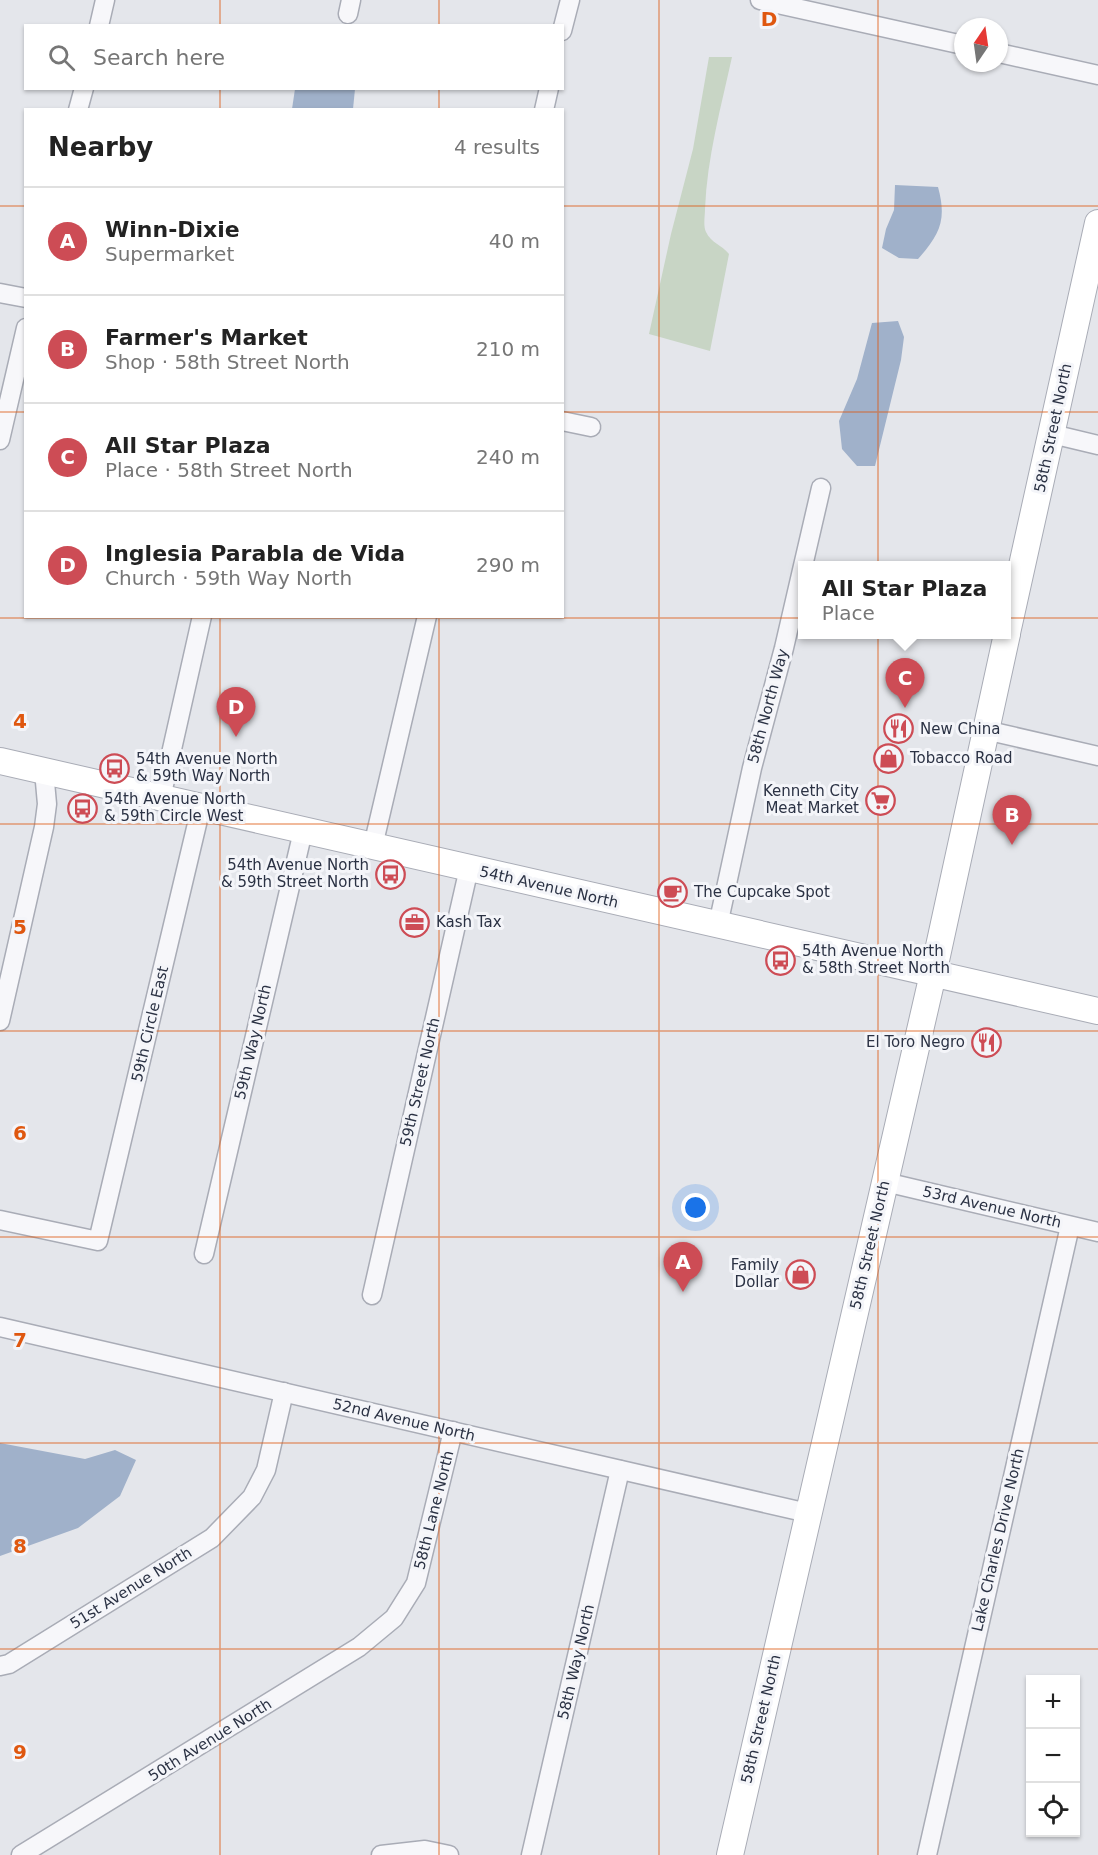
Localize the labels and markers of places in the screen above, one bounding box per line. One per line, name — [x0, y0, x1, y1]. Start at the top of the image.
pin: C — [886, 658, 924, 708]
pin: D — [216, 688, 256, 737]
restaurant icon: New China — [883, 713, 915, 745]
place label: New China — [920, 720, 1000, 738]
shop icon: Tobacco Road — [873, 742, 905, 774]
place label: Tobacco Road — [909, 749, 1013, 767]
place label: 54th Avenue North & 59th Way North — [136, 750, 278, 785]
bus stop icon: 54th Avenue North & 59th Way North — [99, 752, 131, 784]
place label: Kenneth City Meat Market — [763, 782, 859, 817]
supermarket icon: Kenneth City Meat Market — [864, 784, 896, 816]
place label: 54th Avenue North & 59th Circle West — [104, 790, 246, 825]
bus stop icon: 54th Avenue North & 59th Circle West — [67, 792, 99, 824]
pin: B — [992, 796, 1032, 845]
place label: 54th Avenue North & 59th Street North — [221, 856, 369, 891]
bus stop icon: 54th Avenue North & 59th Street North — [374, 858, 406, 890]
cafe icon: The Cupcake Spot — [657, 876, 689, 908]
place label: The Cupcake Spot — [693, 883, 830, 901]
office icon: Kash Tax — [399, 906, 431, 938]
place label: Kash Tax — [436, 913, 502, 931]
place label: 54th Avenue North & 58th Street North — [802, 942, 950, 977]
bus stop icon: 54th Avenue North & 58th Street North — [765, 944, 797, 976]
restaurant icon: El Toro Negro — [970, 1026, 1002, 1058]
place label: El Toro Negro — [866, 1033, 965, 1051]
pin: A — [664, 1242, 702, 1292]
place label: Family Dollar — [731, 1256, 780, 1291]
shop icon: Family Dollar — [784, 1258, 816, 1290]

